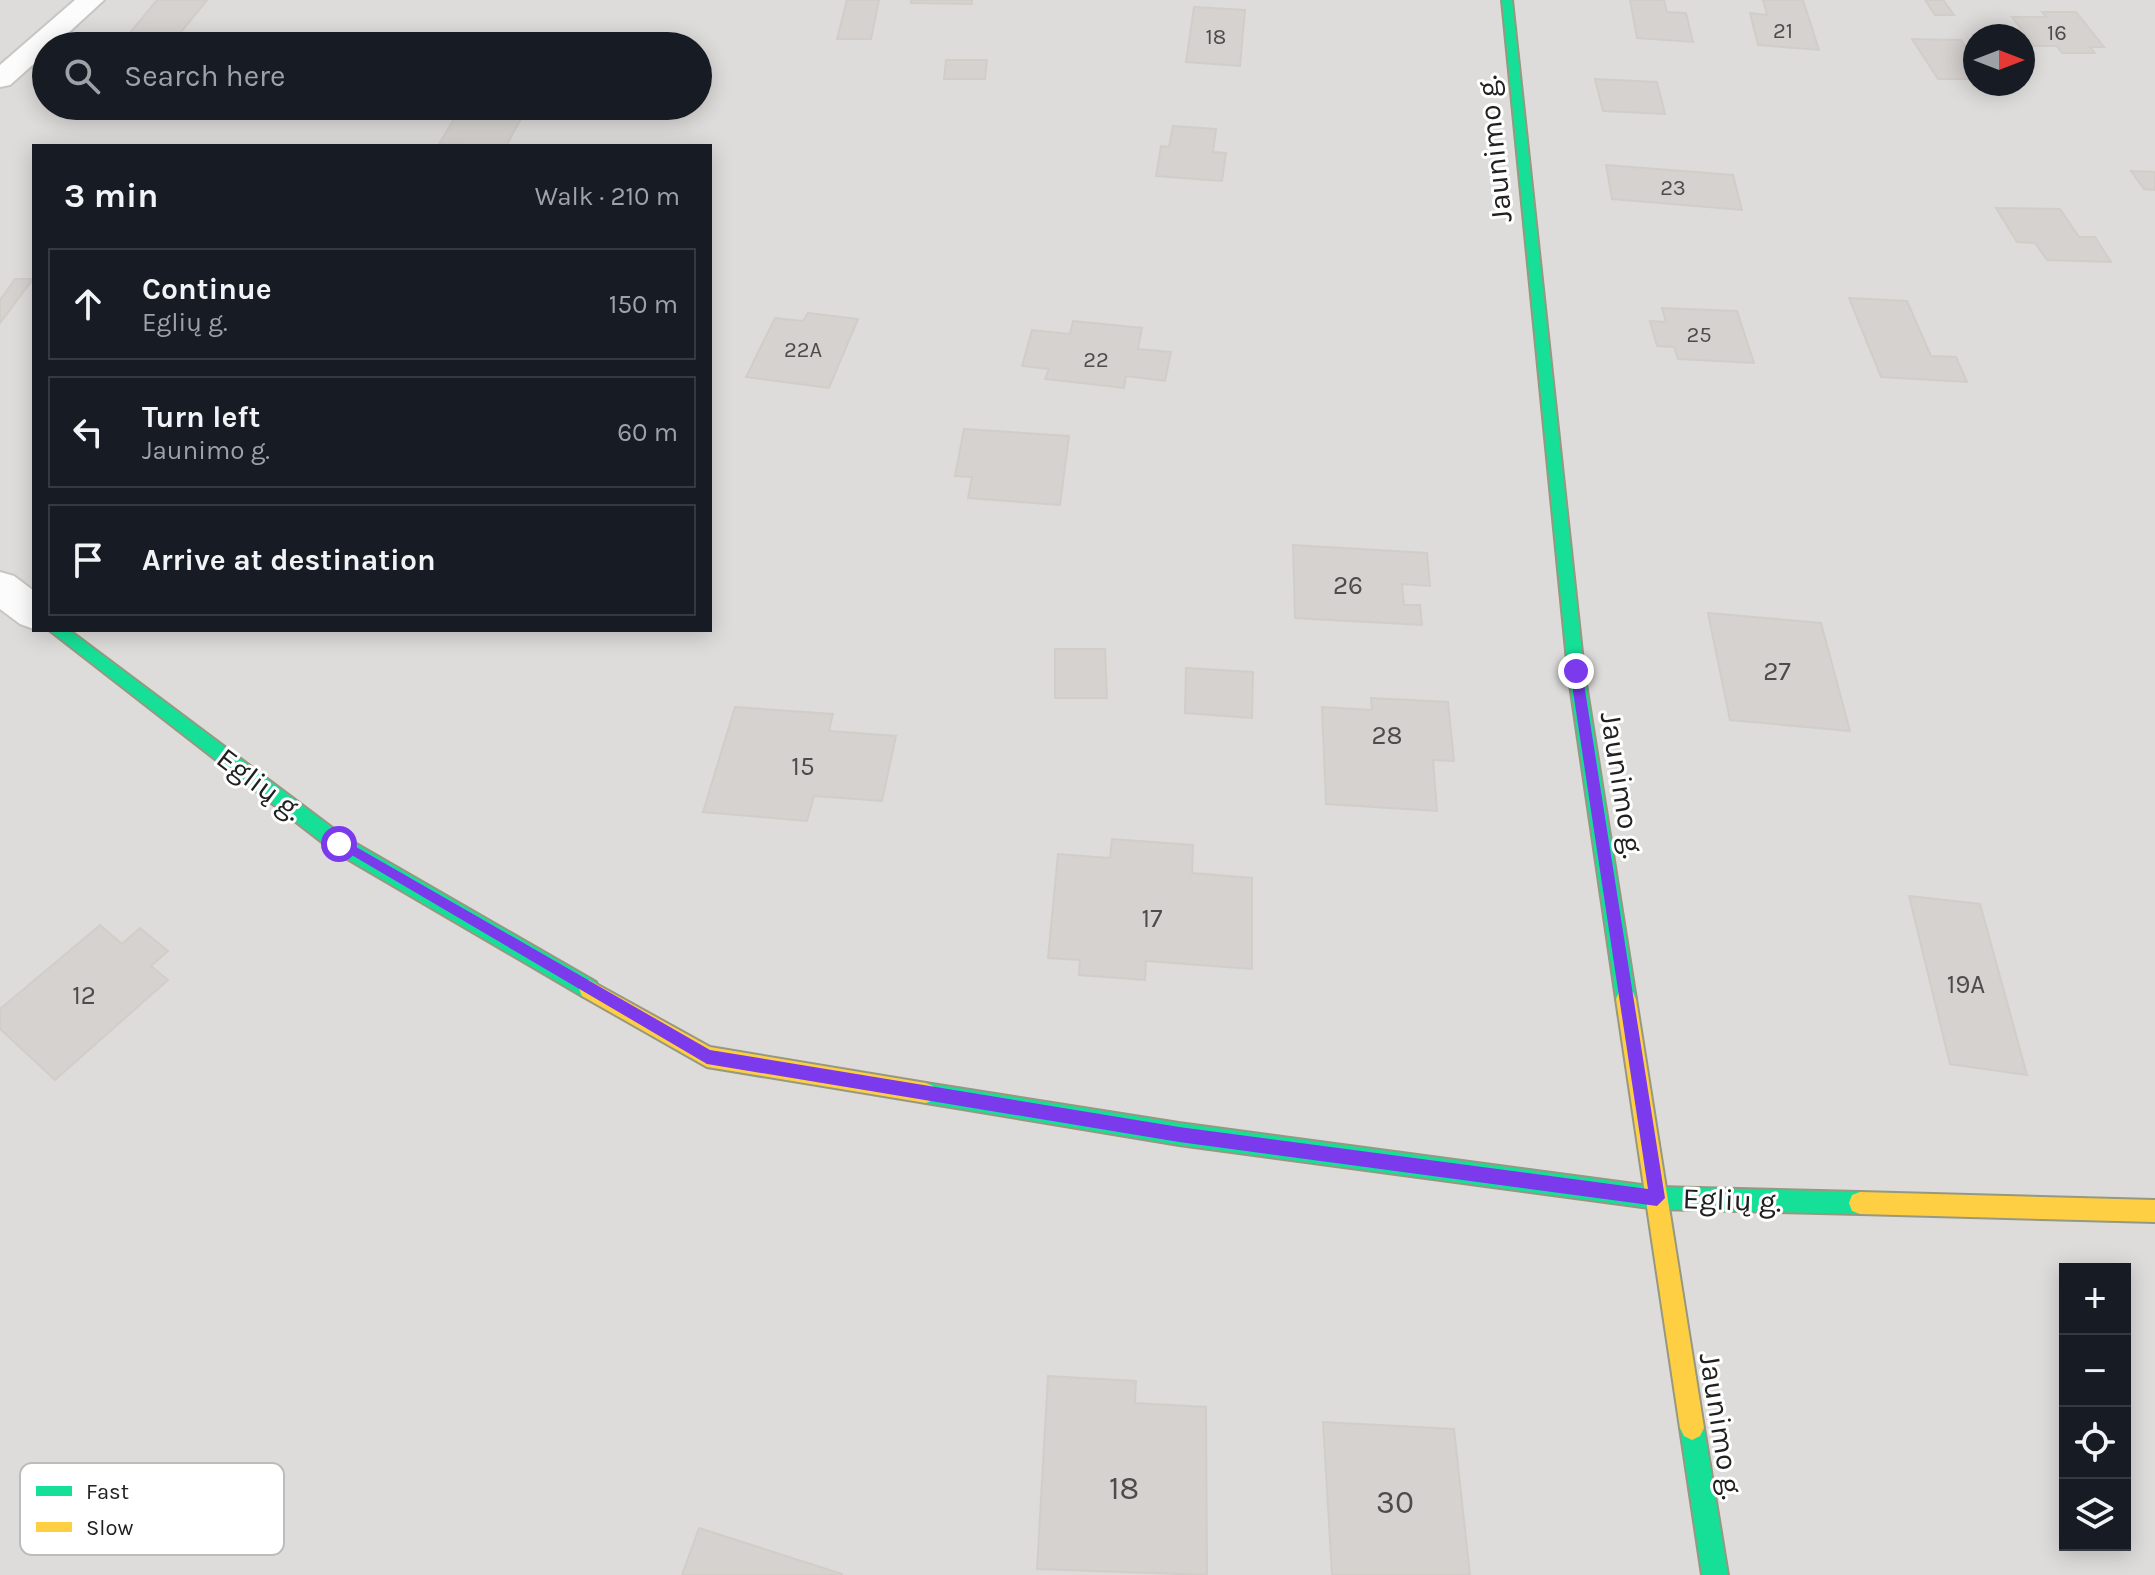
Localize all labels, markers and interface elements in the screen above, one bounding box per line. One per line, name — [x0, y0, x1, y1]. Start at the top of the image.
house number: 21 — [1773, 18, 1793, 44]
house number: 16 — [2047, 20, 2067, 46]
house number: 18 — [1206, 24, 1226, 50]
north arrow — [1963, 24, 2035, 96]
search box — [32, 32, 712, 120]
icon: search — [60, 54, 104, 98]
text: Search here — [124, 58, 285, 94]
street label: Jaunimo g. — [1468, 74, 1520, 224]
house number: 23 — [1660, 175, 1686, 201]
text: 3 min — [64, 176, 158, 216]
text: Walk · 210 m — [535, 181, 680, 212]
text: Continue — [142, 271, 272, 307]
icon: ahead — [66, 282, 110, 326]
text: 150 m — [609, 289, 678, 320]
text: Eglių g. — [142, 307, 228, 338]
house number: 25 — [1686, 322, 1712, 348]
house number: 22A — [784, 337, 822, 363]
house number: 22 — [1083, 347, 1109, 373]
text: Turn left — [142, 399, 260, 435]
icon: left — [66, 410, 110, 454]
text: 60 m — [617, 417, 678, 448]
text: Jaunimo g. — [142, 435, 270, 466]
icon: arrive — [66, 538, 110, 582]
text: Arrive at destination — [142, 542, 436, 578]
house number: 26 — [1333, 570, 1363, 601]
route end — [1558, 653, 1594, 689]
house number: 27 — [1763, 656, 1791, 687]
street label: Jaunimo g. — [1593, 709, 1651, 861]
house number: 28 — [1371, 720, 1403, 751]
street label: Eglių g. — [210, 740, 310, 828]
house number: 15 — [791, 751, 815, 782]
route start — [321, 826, 357, 862]
house number: 17 — [1142, 903, 1162, 934]
house number: 19A — [1947, 969, 1985, 1000]
house number: 12 — [72, 980, 96, 1011]
street label: Eglių g. — [1682, 1180, 1782, 1220]
map controls — [2059, 1263, 2131, 1551]
button: + — [2059, 1263, 2131, 1335]
button: − — [2059, 1335, 2131, 1407]
street label: Jaunimo g. — [1692, 1350, 1750, 1502]
button: locate — [2059, 1407, 2131, 1479]
legend — [20, 1463, 284, 1555]
house number: 18 — [1109, 1470, 1139, 1507]
text: Fast — [86, 1479, 129, 1505]
button: layers — [2059, 1479, 2131, 1551]
house number: 30 — [1376, 1484, 1414, 1521]
text: Slow — [86, 1515, 133, 1541]

